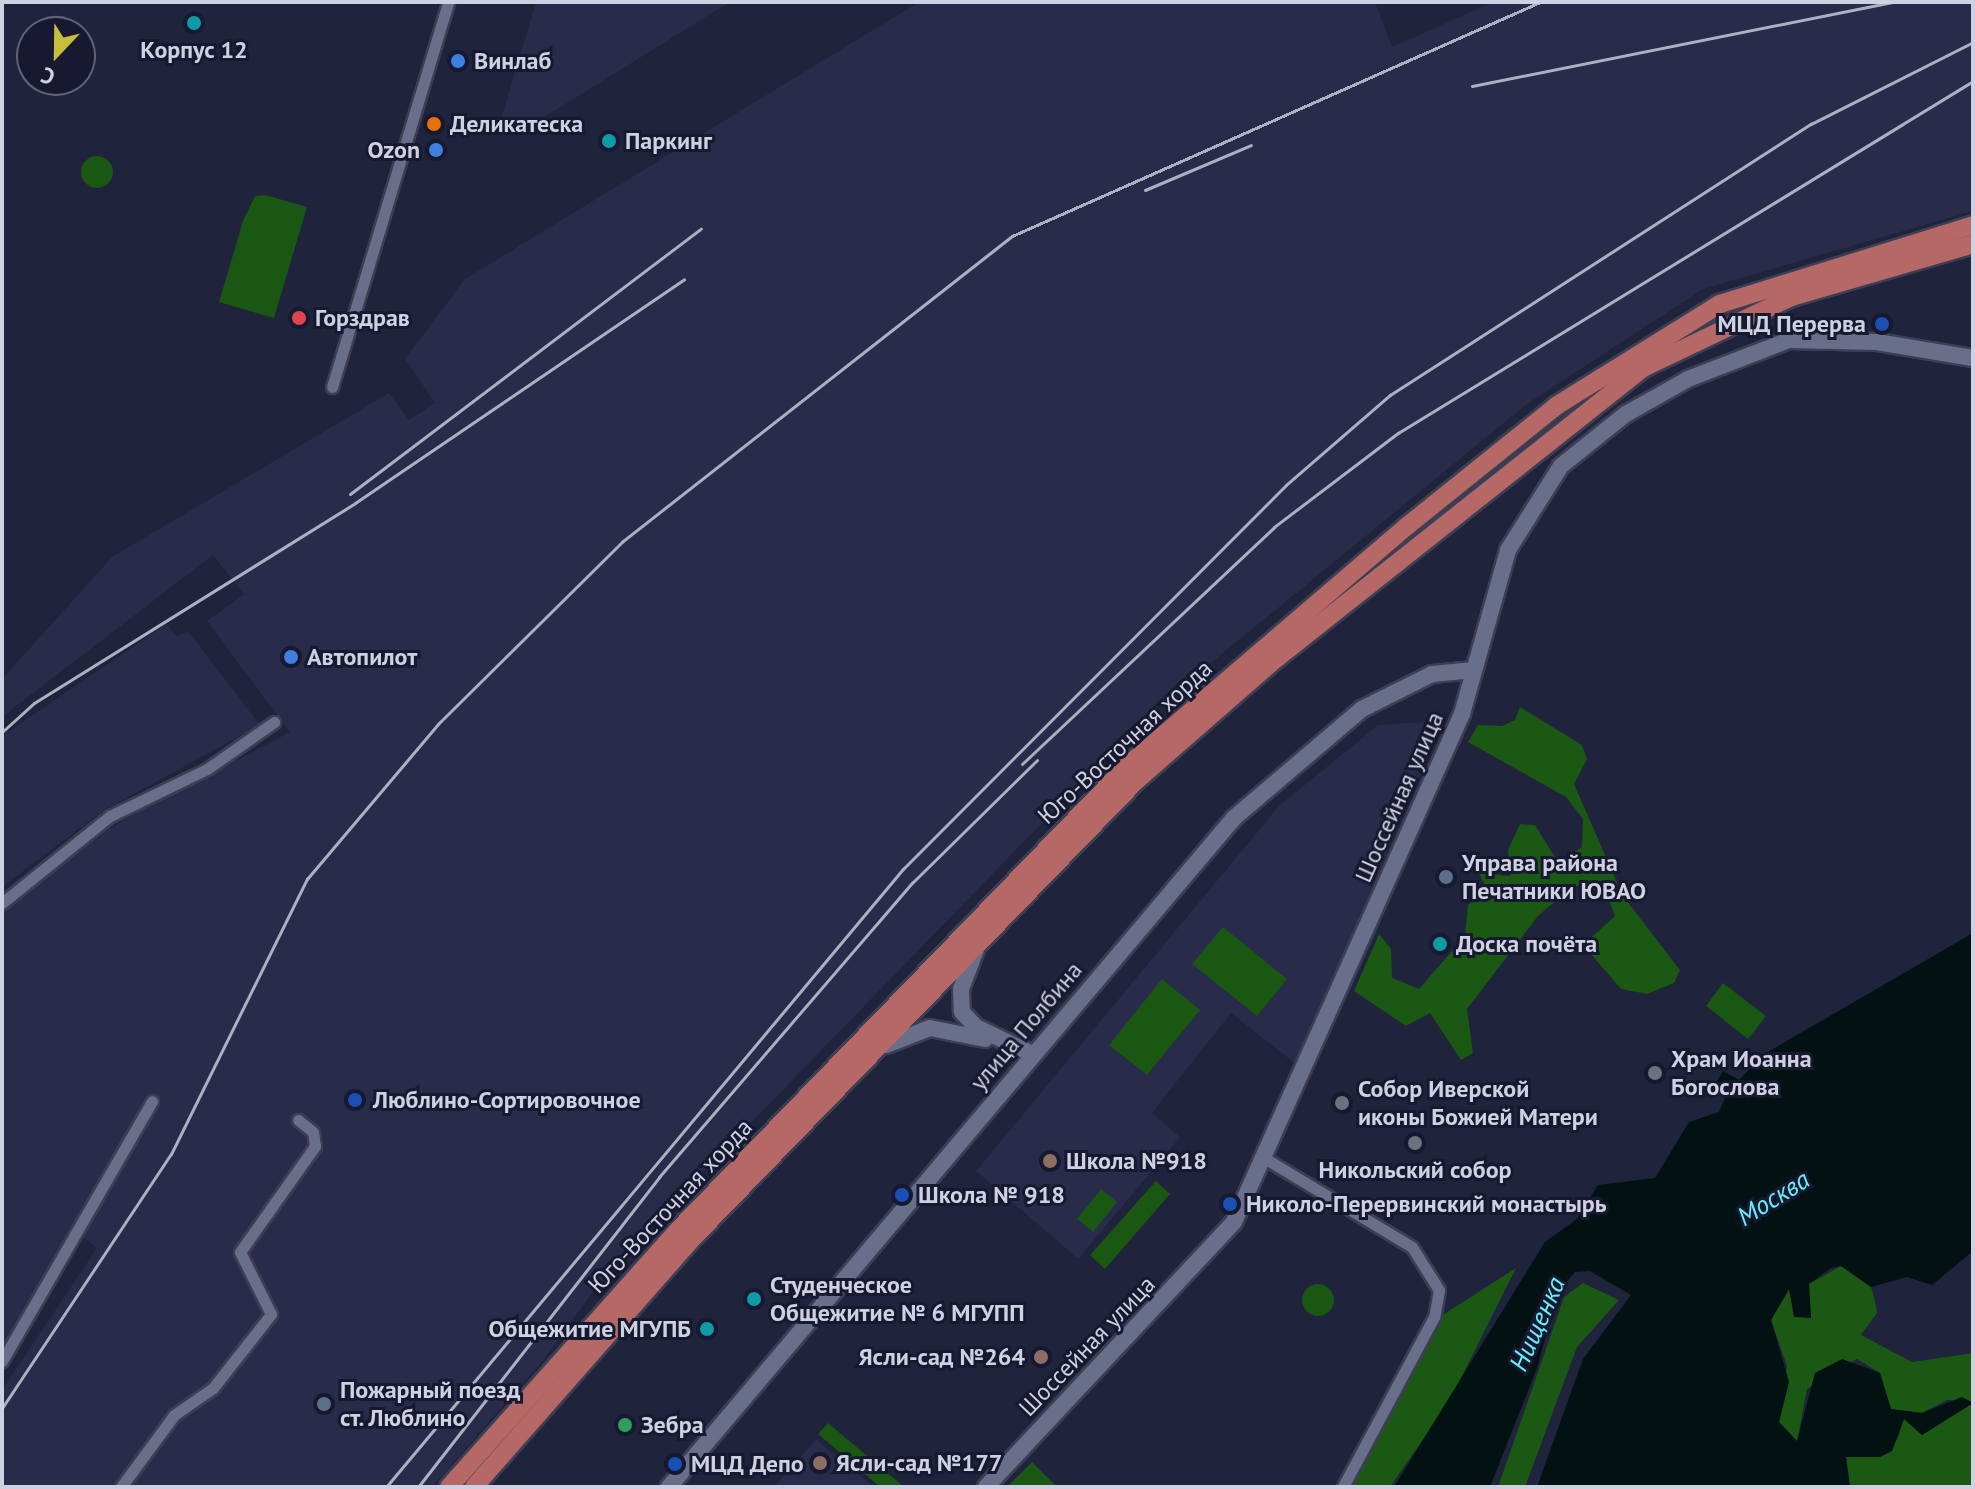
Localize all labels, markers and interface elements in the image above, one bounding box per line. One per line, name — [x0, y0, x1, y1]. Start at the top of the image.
marker: Корпус 12 — [185, 14, 203, 32]
north arrow — [16, 16, 96, 96]
place label: Корпус 12 — [140, 36, 248, 64]
place label: Винлаб — [474, 47, 551, 75]
marker: Винлаб — [449, 52, 467, 70]
text: С — [37, 61, 59, 92]
place label: Деликатеска — [450, 110, 583, 138]
marker: Деликатеска — [425, 115, 443, 133]
place label: Паркинг — [625, 127, 712, 155]
marker: Паркинг — [600, 132, 618, 150]
place label: Ozon — [368, 136, 420, 164]
marker: Ozon — [427, 141, 445, 159]
place label: Горздрав — [315, 304, 410, 332]
marker: Горздрав — [290, 309, 308, 327]
place label: МЦД Перерва — [1717, 310, 1866, 338]
marker: МЦД Перерва — [1873, 315, 1891, 333]
place label: Автопилот — [307, 643, 417, 671]
marker: Автопилот — [282, 648, 300, 666]
street label: Юго-Восточная хорда — [1032, 654, 1218, 830]
street label: Шоссейная улица — [1349, 707, 1449, 887]
place label: Управа района Печатники ЮВАО — [1462, 849, 1646, 905]
marker: Управа района Печатники ЮВАО — [1437, 868, 1455, 886]
place label: Доска почёта — [1456, 930, 1597, 958]
marker: Доска почёта — [1431, 935, 1449, 953]
street label: улица Полбина — [964, 956, 1088, 1096]
place label: Храм Иоанна Богослова — [1671, 1045, 1812, 1101]
marker: Храм Иоанна Богослова — [1646, 1064, 1664, 1082]
place label: Собор Иверской иконы Божией Матери — [1358, 1075, 1598, 1131]
place label: Люблино-Сортировочное — [373, 1086, 641, 1114]
marker: Люблино-Сортировочное — [344, 1089, 366, 1111]
marker: Собор Иверской иконы Божией Матери — [1333, 1094, 1351, 1112]
street label: Юго-Восточная хорда — [582, 1113, 758, 1299]
marker: Никольский собор — [1406, 1134, 1424, 1152]
place label: Школа №918 — [1066, 1147, 1207, 1175]
marker: Школа №918 — [1041, 1152, 1059, 1170]
place label: Никольский собор — [1319, 1156, 1511, 1184]
water label: Москва — [1731, 1164, 1815, 1232]
place label: Школа № 918 — [918, 1181, 1065, 1209]
marker: Школа № 918 — [893, 1186, 911, 1204]
place label: Николо-Перервинский монастырь — [1246, 1190, 1607, 1218]
marker: Николо-Перервинский монастырь — [1221, 1195, 1239, 1213]
street label: Шоссейная улица — [1013, 1270, 1161, 1422]
place label: Студенческое Общежитие № 6 МГУПП — [770, 1271, 1025, 1327]
water label: Нищенка — [1503, 1272, 1571, 1376]
marker: Студенческое Общежитие № 6 МГУПП — [745, 1290, 763, 1308]
place label: Общежитие МГУПБ — [489, 1315, 691, 1343]
marker: Общежитие МГУПБ — [698, 1320, 716, 1338]
place label: Ясли-сад №264 — [859, 1343, 1025, 1371]
marker: Ясли-сад №264 — [1032, 1348, 1050, 1366]
place label: Пожарный поезд ст. Люблино — [340, 1376, 520, 1432]
marker: Пожарный поезд ст. Люблино — [315, 1395, 333, 1413]
place label: Зебра — [641, 1411, 704, 1439]
marker: Зебра — [616, 1416, 634, 1434]
place label: Ясли-сад №177 — [836, 1449, 1002, 1477]
place label: МЦД Депо — [691, 1450, 804, 1478]
marker: Ясли-сад №177 — [811, 1454, 829, 1472]
marker: МЦД Депо — [666, 1455, 684, 1473]

